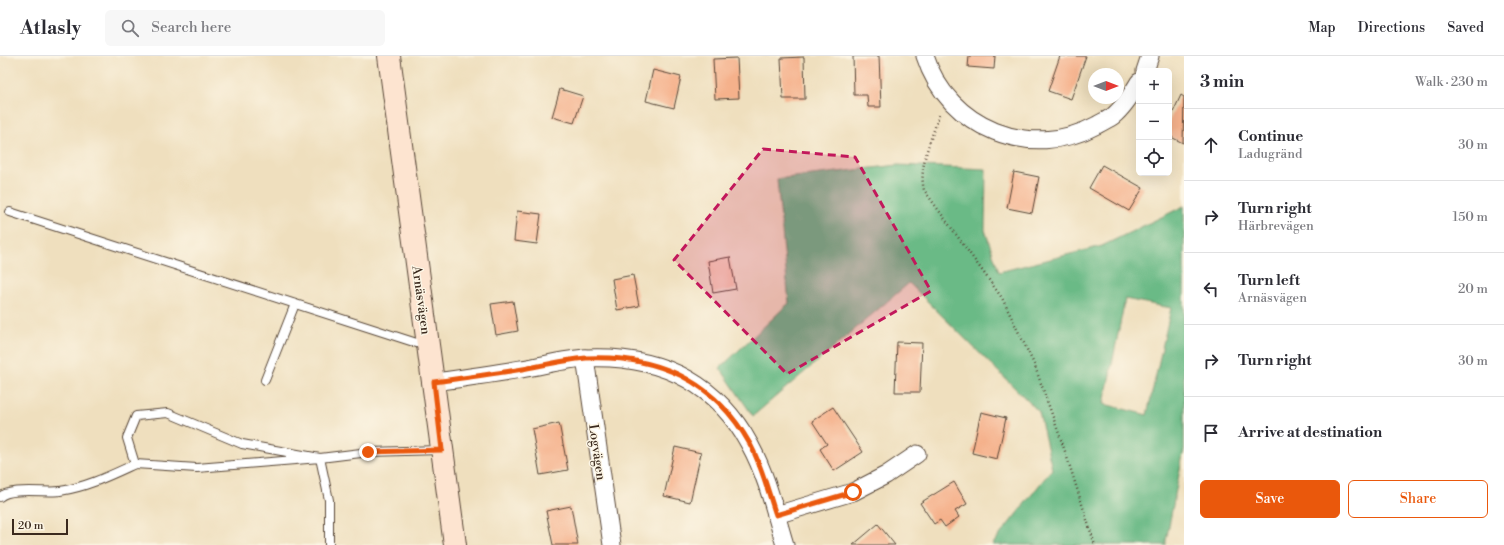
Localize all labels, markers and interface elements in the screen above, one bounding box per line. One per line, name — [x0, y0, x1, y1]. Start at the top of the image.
search box — [105, 10, 385, 46]
text: Atlasly — [20, 16, 81, 40]
icon: search — [119, 17, 141, 39]
text: Search here — [151, 18, 231, 37]
text: Map — [1308, 19, 1336, 37]
text: Directions — [1358, 19, 1425, 37]
text: Saved — [1447, 19, 1484, 37]
north arrow — [1088, 68, 1124, 104]
map controls — [1136, 68, 1172, 176]
button: + — [1136, 68, 1172, 104]
text: 3 min — [1200, 71, 1244, 93]
text: Walk · 230 m — [1415, 74, 1488, 90]
button: − — [1136, 104, 1172, 140]
text: Continue — [1238, 127, 1303, 146]
icon: ahead — [1200, 134, 1222, 156]
text: 30 m — [1458, 137, 1488, 153]
button: locate — [1136, 140, 1172, 176]
text: Ladugränd — [1238, 146, 1302, 162]
text: Turn right — [1238, 199, 1312, 218]
icon: right — [1200, 206, 1222, 228]
text: 150 m — [1453, 209, 1488, 225]
text: Härbrevägen — [1238, 218, 1314, 234]
street label: Arnäsvägen — [408, 264, 434, 336]
text: Turn left — [1238, 271, 1300, 290]
icon: left — [1200, 278, 1222, 300]
text: 20 m — [1458, 281, 1488, 297]
text: Arnäsvägen — [1238, 290, 1307, 306]
icon: right — [1200, 350, 1222, 372]
text: Turn right — [1238, 351, 1312, 370]
text: 30 m — [1458, 353, 1488, 369]
icon: arrive — [1200, 422, 1222, 444]
street label: Logvägen — [585, 423, 609, 481]
text: Arrive at destination — [1238, 423, 1382, 442]
route end — [359, 443, 377, 461]
button: Save — [1200, 480, 1340, 518]
button: Share — [1348, 480, 1488, 518]
route start — [844, 483, 862, 501]
scale bar — [12, 517, 68, 536]
text: 20 m — [18, 519, 43, 533]

